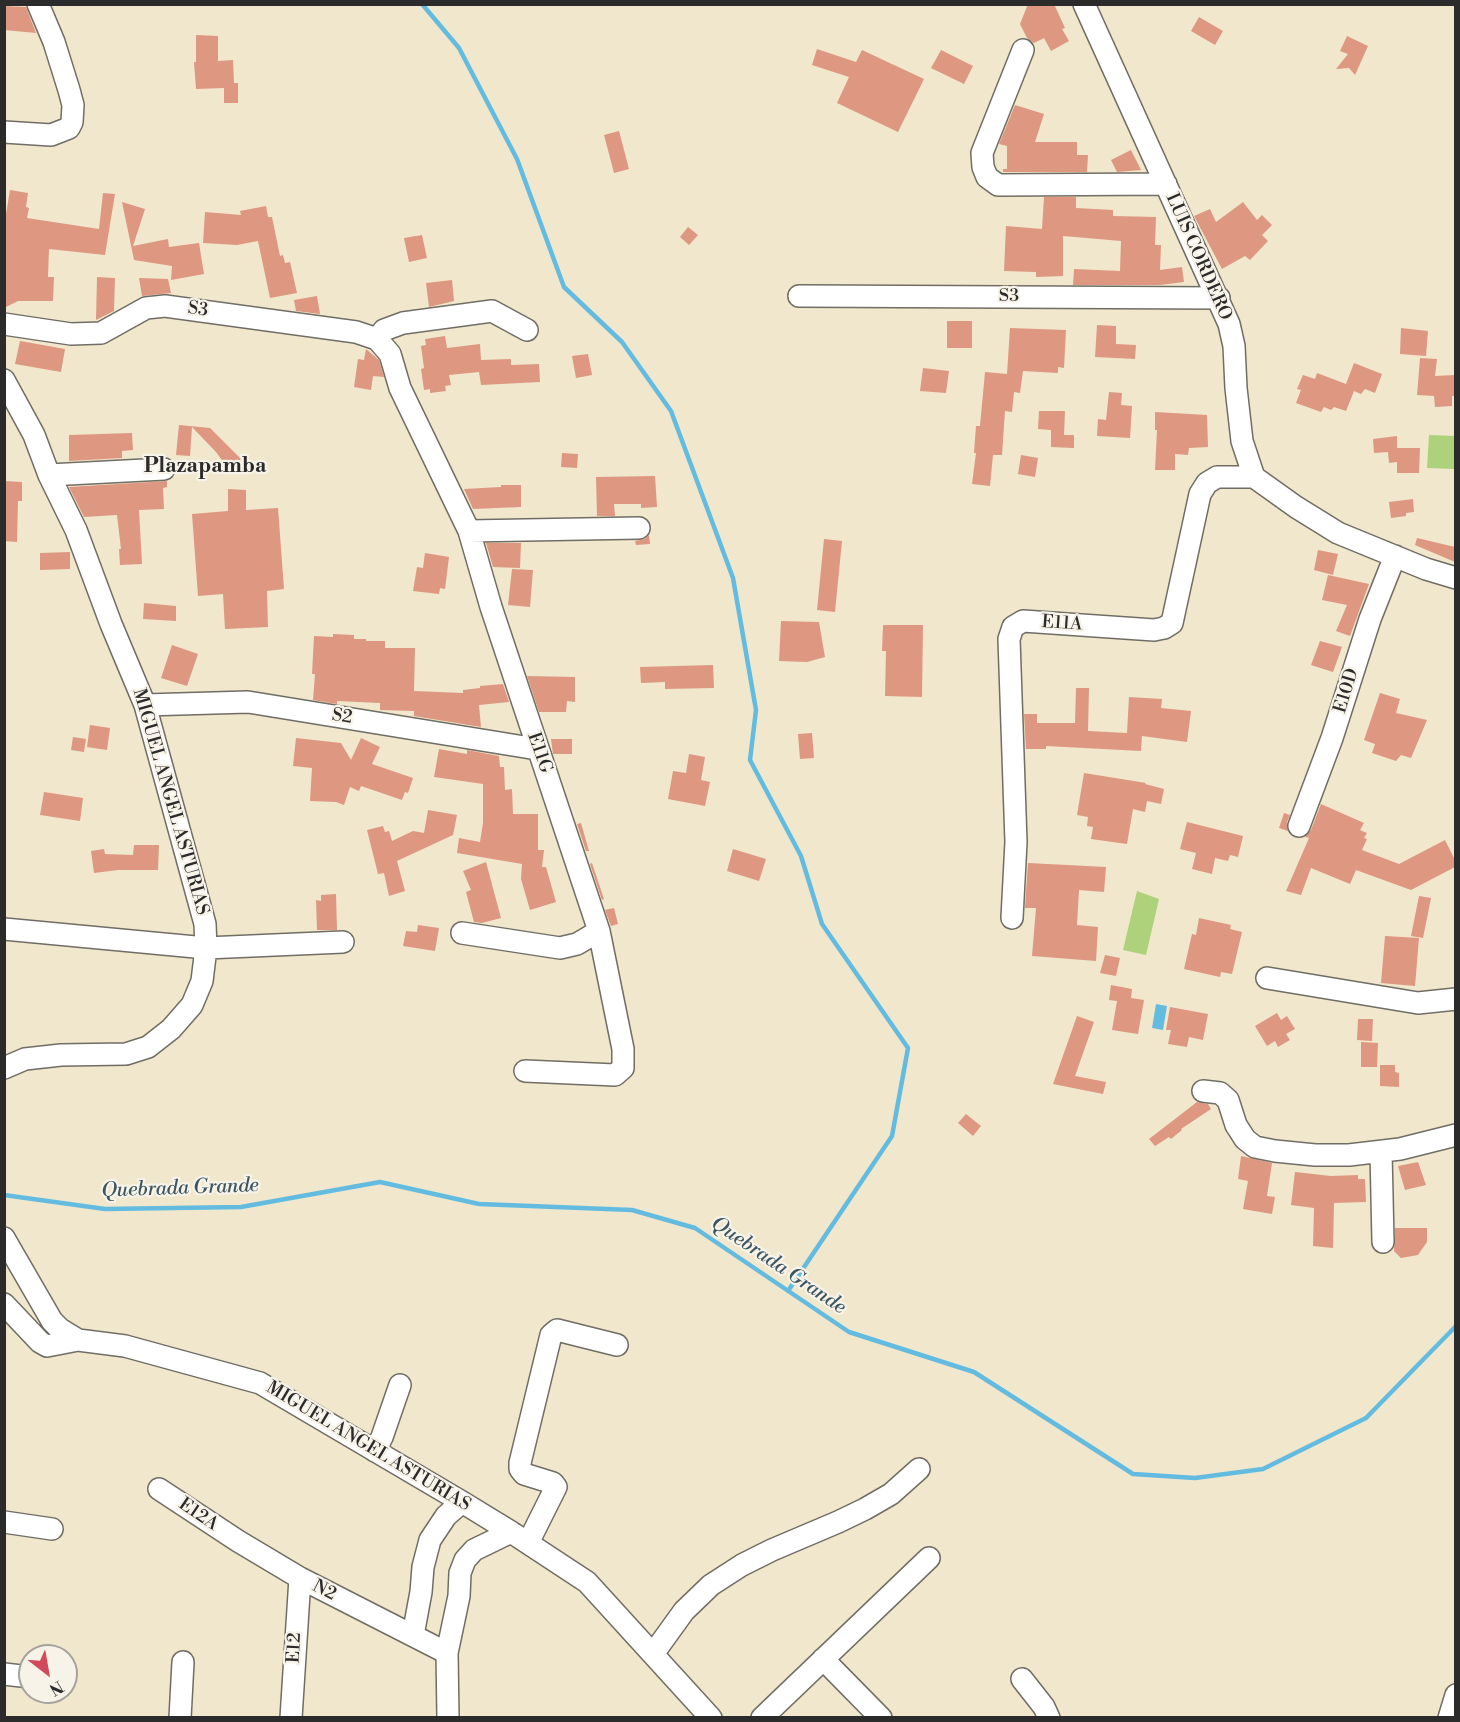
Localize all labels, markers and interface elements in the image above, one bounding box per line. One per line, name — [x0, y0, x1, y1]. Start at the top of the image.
street label: LUIS CORDERO — [1160, 190, 1236, 324]
street label: S3 — [999, 286, 1019, 308]
street label: S3 — [186, 298, 210, 322]
district label: Plazapamba — [144, 454, 266, 480]
street label: E11A — [1041, 612, 1083, 636]
street label: E10D — [1330, 666, 1364, 716]
street label: MIGUEL ANGEL ASTURIAS — [127, 686, 213, 918]
street label: S2 — [330, 705, 354, 729]
street label: E11G — [522, 730, 556, 776]
water label: Quebrada Grande — [101, 1174, 259, 1204]
water label: Quebrada Grande — [706, 1212, 850, 1320]
street label: MIGUEL ANGEL ASTURIAS — [262, 1377, 474, 1517]
street label: E12A — [174, 1494, 222, 1536]
street label: N2 — [309, 1576, 339, 1606]
street label: E12 — [283, 1632, 307, 1664]
north arrow — [18, 1644, 78, 1704]
text: N — [46, 1676, 67, 1700]

